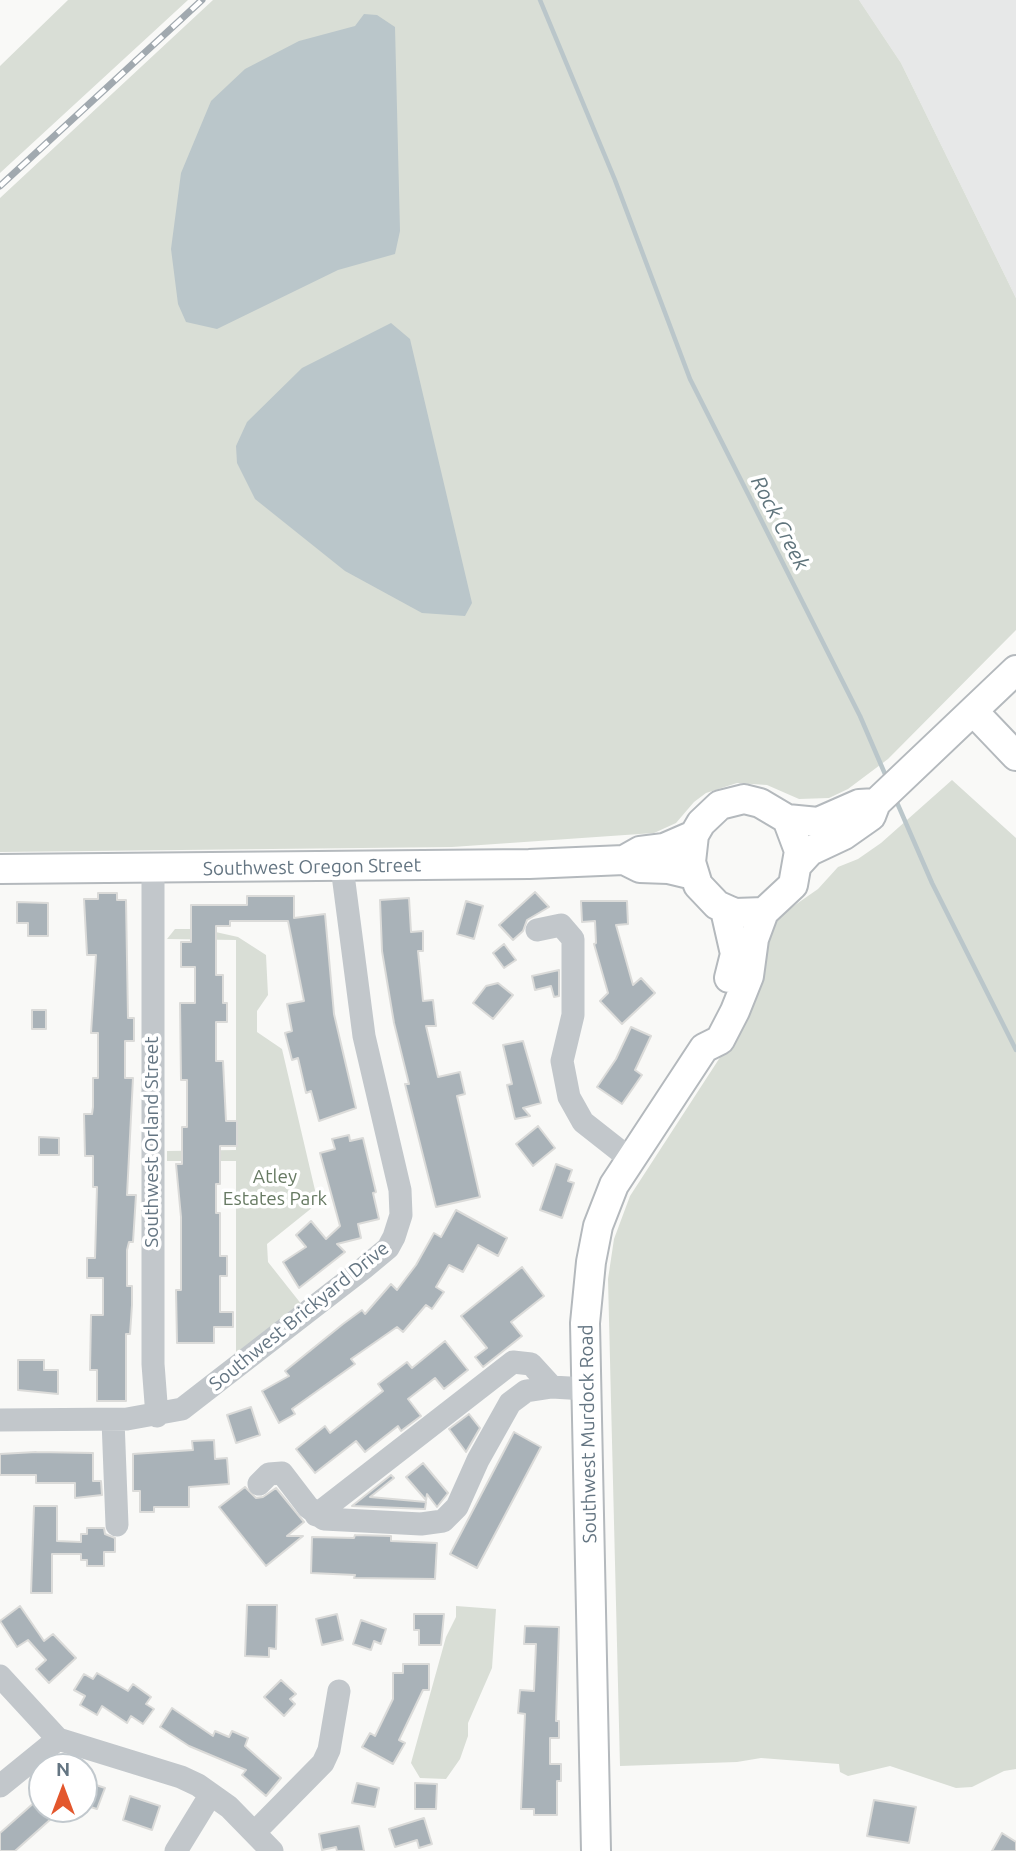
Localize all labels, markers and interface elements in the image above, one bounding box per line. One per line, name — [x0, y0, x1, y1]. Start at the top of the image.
water label: Rock Creek — [746, 472, 814, 574]
street label: Southwest Oregon Street — [203, 854, 421, 880]
street label: Southwest Orland Street — [141, 1036, 163, 1248]
park label: Atley Estates Park — [223, 1166, 327, 1210]
street label: Southwest Brickyard Drive — [205, 1237, 393, 1395]
street label: Southwest Murdock Road — [575, 1324, 601, 1544]
north arrow — [28, 1753, 98, 1823]
text: N — [56, 1758, 70, 1780]

